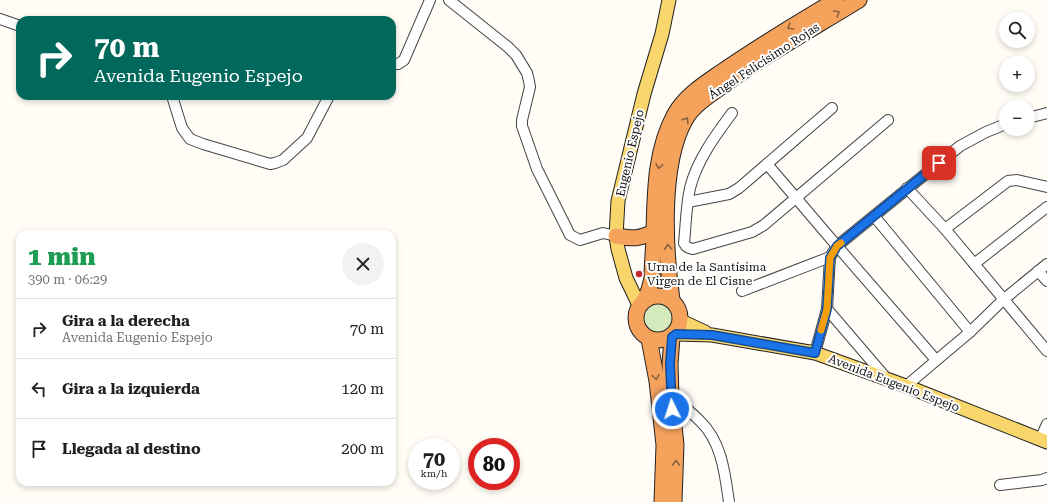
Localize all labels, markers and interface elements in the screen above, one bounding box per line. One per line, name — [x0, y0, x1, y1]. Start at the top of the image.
one-way arrow — [833, 11, 840, 18]
map controls — [999, 12, 1035, 136]
button: search — [999, 12, 1035, 48]
street label: Ángel Felicísimo Rojas — [706, 20, 822, 102]
one-way arrow — [787, 23, 794, 30]
text: 70 m — [94, 31, 159, 64]
icon: right — [28, 32, 80, 84]
button: + — [999, 56, 1035, 92]
text: Avenida Eugenio Espejo — [94, 65, 303, 86]
button: − — [999, 100, 1035, 136]
street label: Eugenio Espejo — [613, 108, 647, 198]
one-way arrow — [681, 117, 689, 124]
pin — [922, 146, 956, 180]
icon: arrive — [928, 152, 950, 174]
one-way arrow — [655, 163, 663, 169]
text: 1 min — [28, 243, 95, 271]
button: close — [342, 243, 384, 285]
one-way arrow — [663, 244, 672, 250]
place label: Urna de la Santísima Virgen de El Cisne — [647, 260, 767, 288]
marker: Urna de la Santísima Virgen de El Cisne — [634, 269, 644, 279]
text: 390 m · 06:29 — [28, 272, 107, 287]
text: Gira a la derecha — [62, 312, 190, 330]
icon: right — [28, 318, 50, 340]
text: 70 m — [350, 320, 384, 338]
text: Avenida Eugenio Espejo — [62, 330, 213, 345]
street label: Avenida Eugenio Espejo — [827, 352, 961, 414]
one-way arrow — [651, 374, 660, 380]
icon: left — [28, 378, 50, 400]
text: Gira a la izquierda — [62, 380, 200, 398]
text: 120 m — [341, 380, 384, 398]
position arrow — [651, 388, 693, 430]
icon: arrive — [28, 438, 50, 460]
speed limit sign: 80 — [468, 438, 520, 490]
text: Llegada al destino — [62, 440, 201, 458]
text: 200 m — [341, 440, 384, 458]
text: 70 — [423, 447, 445, 471]
one-way arrow — [671, 460, 680, 466]
text: km/h — [421, 468, 447, 479]

